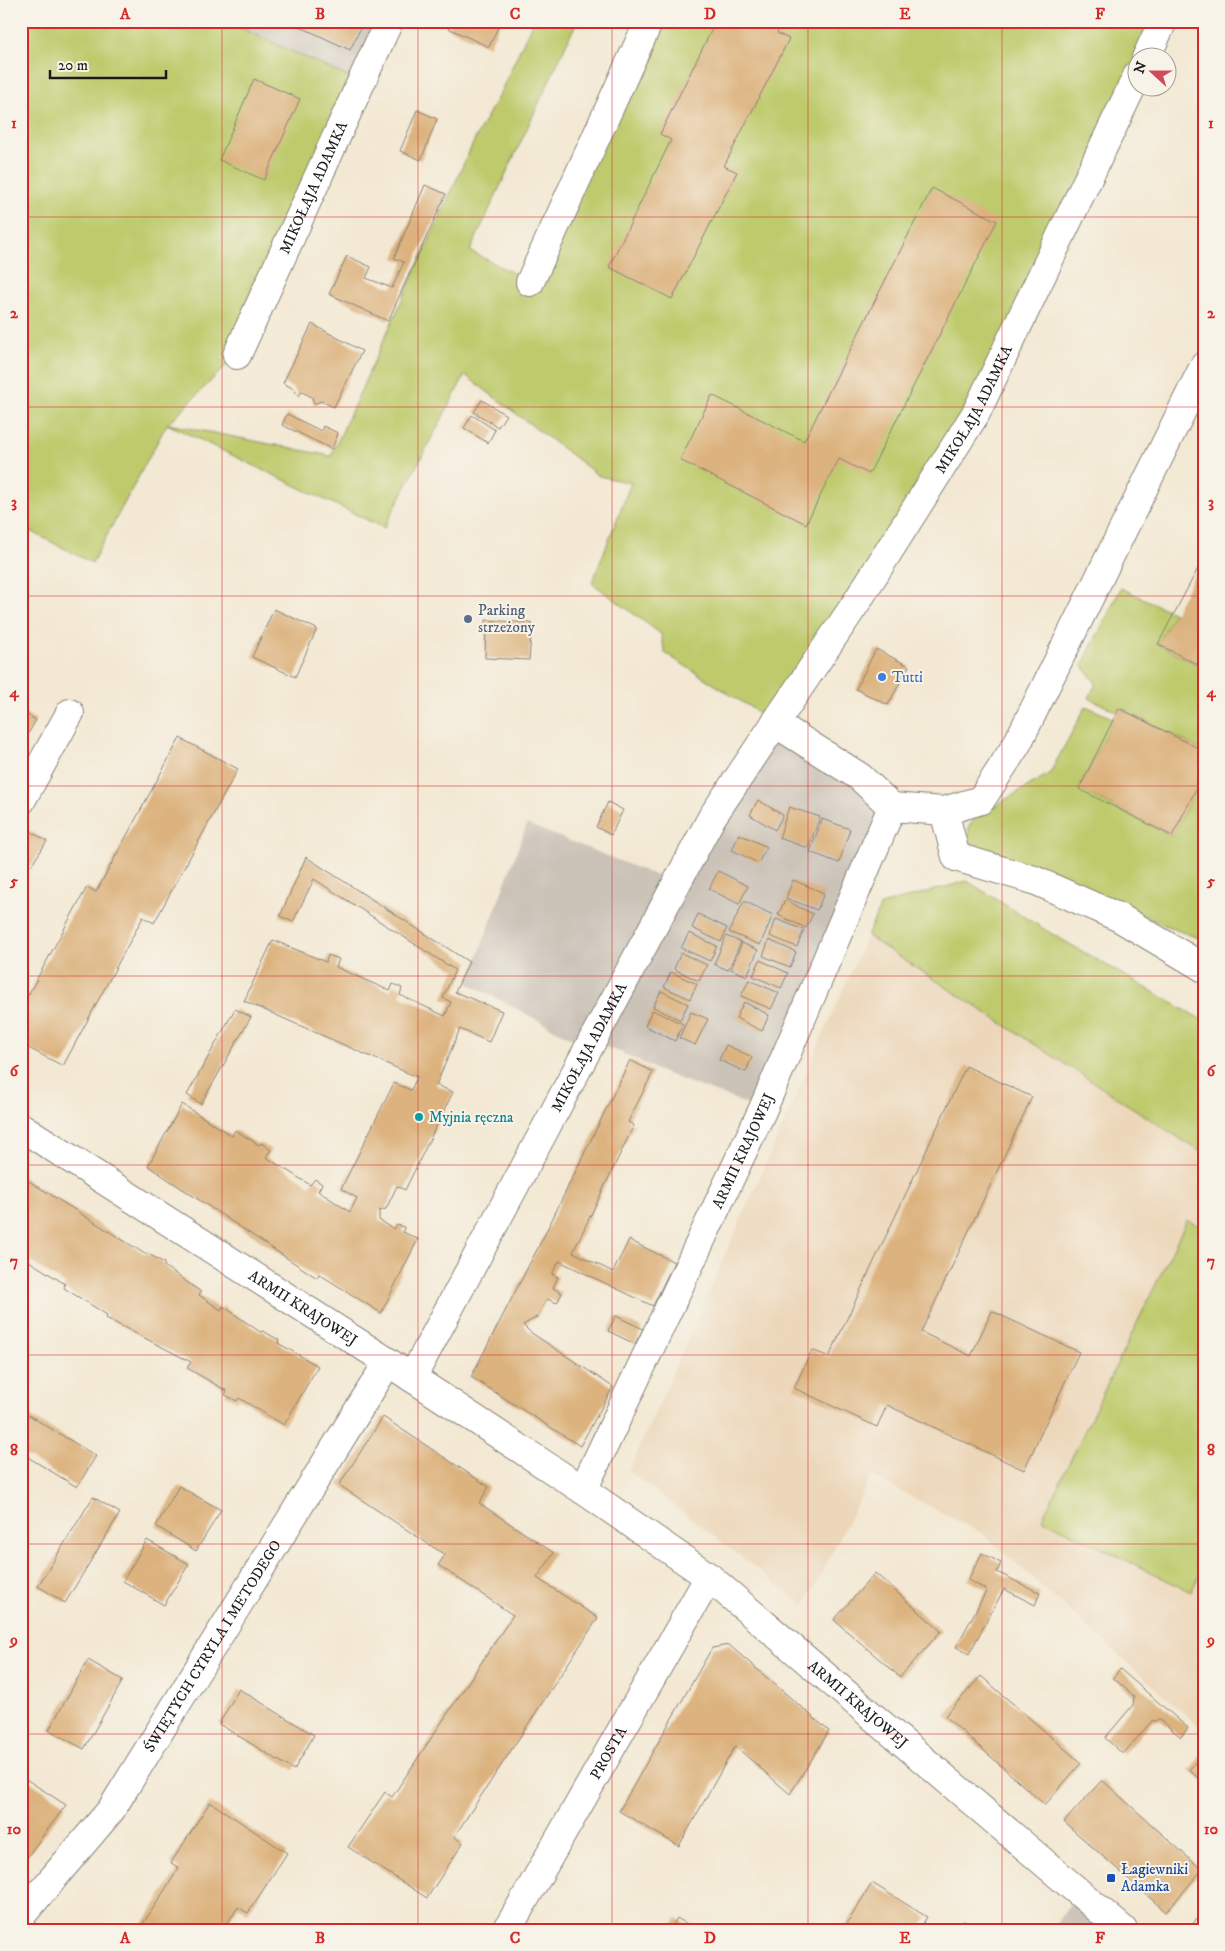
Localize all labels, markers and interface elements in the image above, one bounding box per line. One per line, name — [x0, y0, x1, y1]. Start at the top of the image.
text: A — [119, 4, 131, 24]
text: B — [315, 4, 325, 24]
text: C — [510, 4, 520, 24]
text: D — [704, 4, 716, 24]
text: E — [899, 4, 911, 24]
text: F — [1095, 4, 1105, 24]
scale bar — [50, 48, 166, 80]
north arrow — [1128, 48, 1178, 98]
text: 20 m — [58, 56, 88, 75]
text: N — [1130, 59, 1151, 76]
text: 1 — [11, 113, 17, 133]
text: 1 — [1208, 113, 1214, 133]
street label: MIKOŁAJA ADAMKA — [275, 118, 352, 257]
text: 2 — [10, 303, 19, 323]
text: 2 — [1207, 303, 1216, 323]
street label: MIKOŁAJA ADAMKA — [931, 342, 1017, 477]
text: 3 — [11, 492, 17, 512]
text: 3 — [1208, 492, 1214, 512]
place label: Parking strzeżony — [478, 601, 536, 637]
marker: Parking strzeżony — [462, 613, 474, 625]
place label: Tutti — [892, 668, 923, 687]
marker: Tutti — [876, 671, 888, 683]
text: 4 — [8, 682, 19, 702]
text: 4 — [1205, 682, 1216, 702]
text: 5 — [9, 871, 18, 891]
text: 5 — [1206, 871, 1215, 891]
street label: MIKOŁAJA ADAMKA — [547, 979, 632, 1115]
text: 6 — [10, 1061, 20, 1081]
text: 6 — [1207, 1061, 1217, 1081]
street label: ARMII KRAJOWEJ — [708, 1090, 779, 1212]
place label: Myjnia ręczna — [429, 1108, 514, 1127]
marker: Myjnia ręczna — [413, 1111, 425, 1123]
text: 7 — [10, 1251, 18, 1271]
text: 7 — [1207, 1251, 1215, 1271]
street label: ARMII KRAJOWEJ — [245, 1266, 361, 1350]
text: 8 — [10, 1440, 18, 1460]
text: 8 — [1207, 1440, 1215, 1460]
street label: ŚWIĘTYCH CYRYLA I METODEGO — [139, 1537, 286, 1756]
text: 9 — [9, 1630, 18, 1650]
text: 9 — [1206, 1630, 1215, 1650]
street label: ARMII KRAJOWEJ — [804, 1657, 912, 1752]
street label: PROSTA — [586, 1723, 632, 1783]
text: 10 — [7, 1819, 22, 1839]
text: 10 — [1204, 1819, 1219, 1839]
place label: Łagiewniki Adamka — [1121, 1860, 1188, 1896]
marker: Łagiewniki Adamka — [1105, 1872, 1117, 1884]
text: A — [119, 1928, 131, 1948]
text: B — [315, 1928, 325, 1948]
text: C — [510, 1928, 520, 1948]
text: D — [704, 1928, 716, 1948]
text: E — [899, 1928, 911, 1948]
text: F — [1095, 1928, 1105, 1948]

